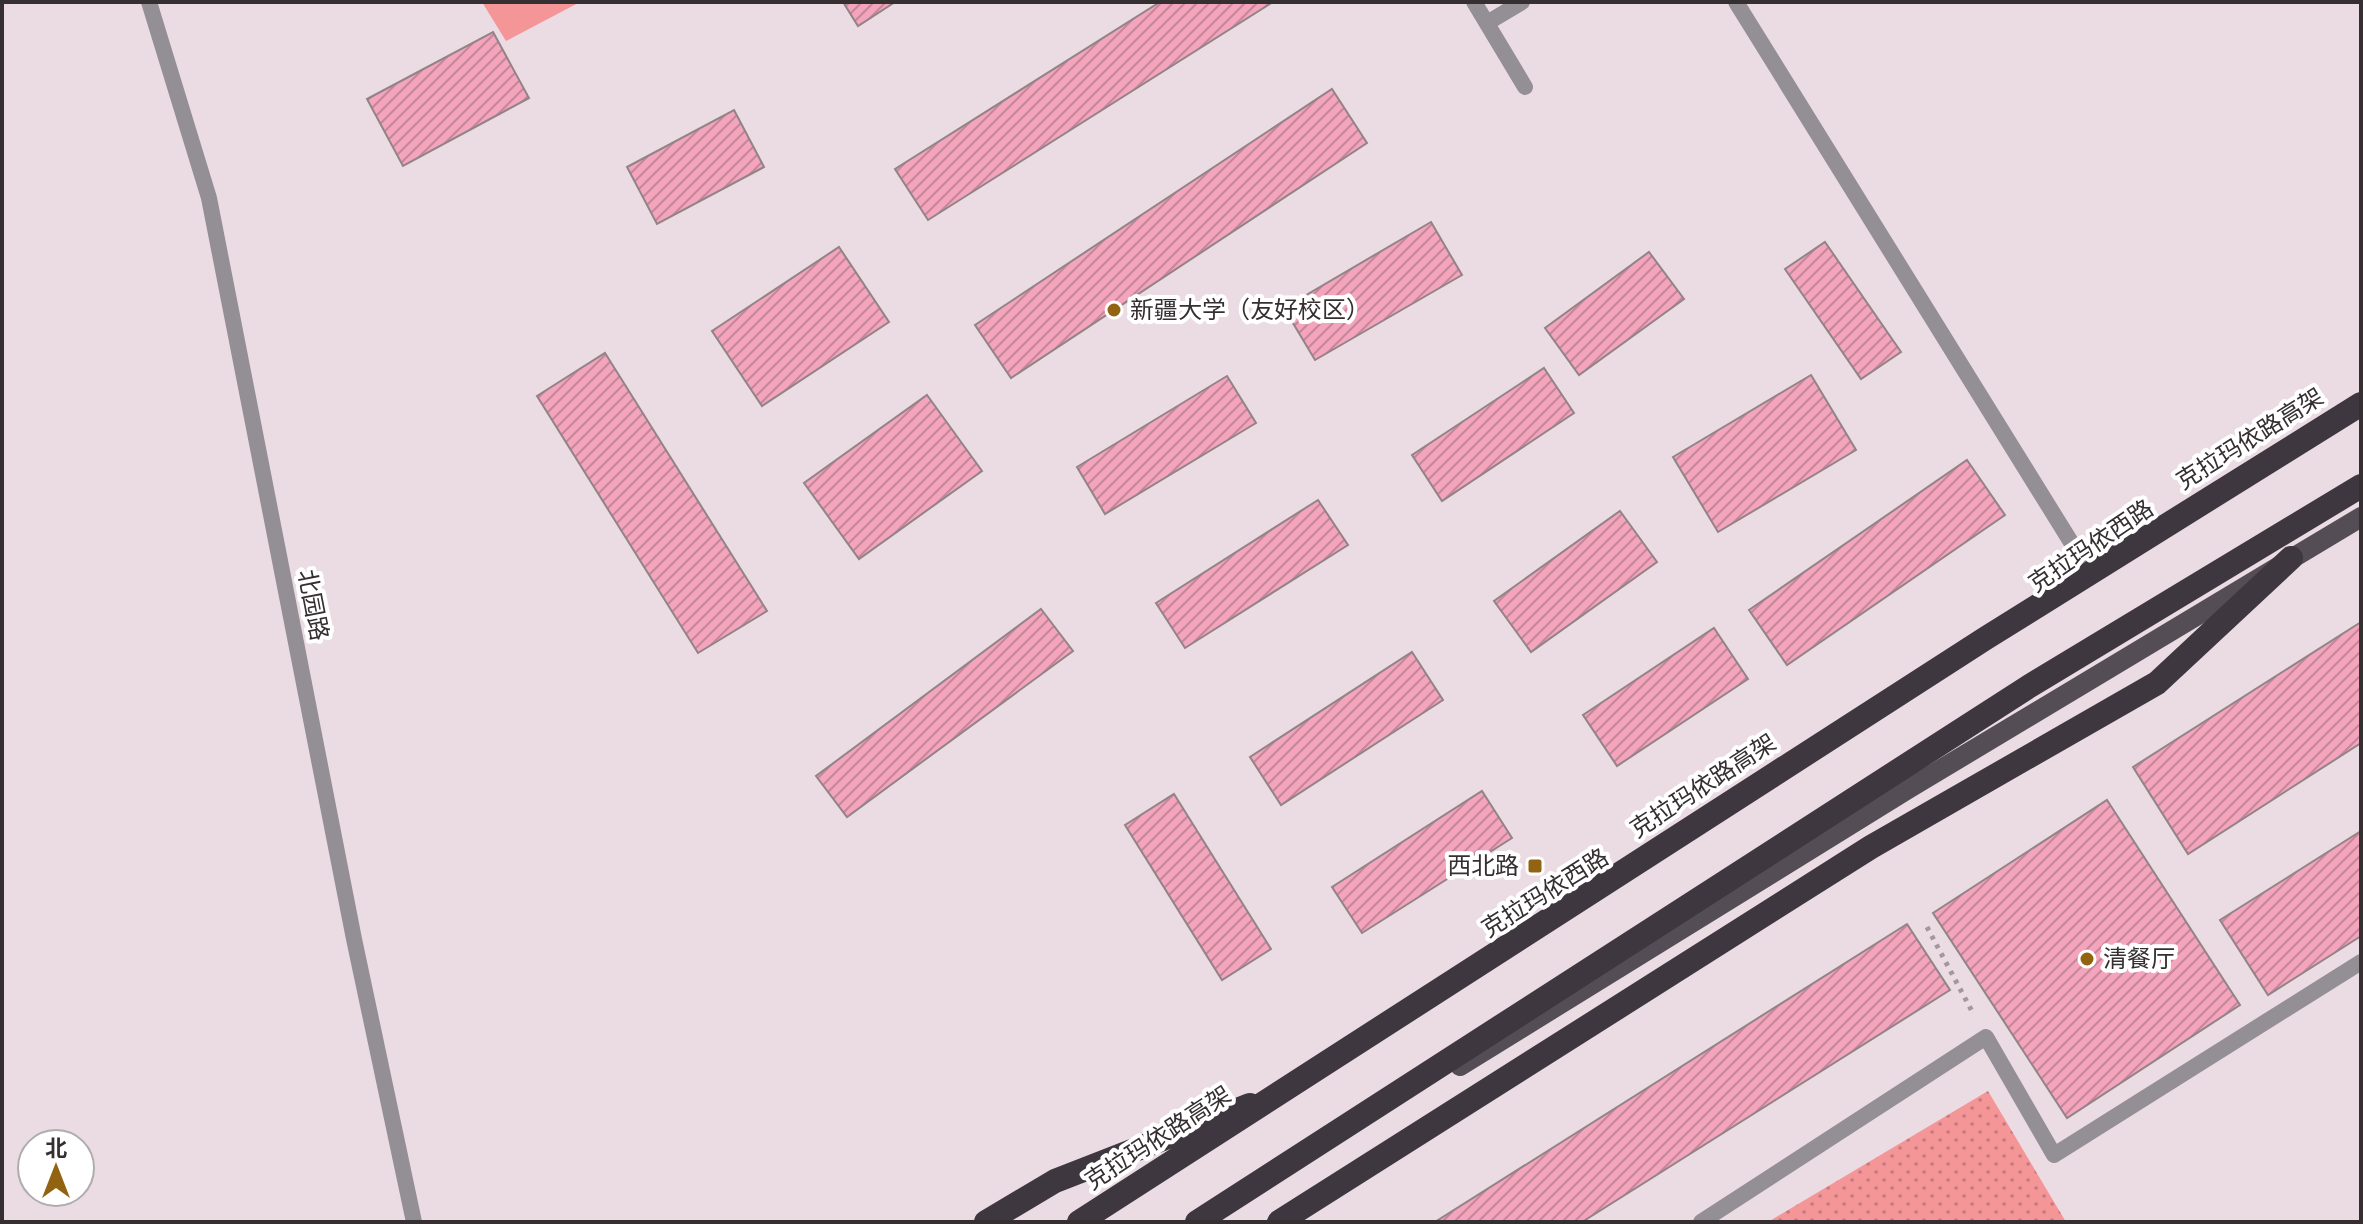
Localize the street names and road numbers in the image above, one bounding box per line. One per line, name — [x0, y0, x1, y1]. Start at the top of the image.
street label: 克拉玛依路高架 — [2169, 378, 2330, 498]
street label: 克拉玛依西路 — [2021, 490, 2160, 600]
street label: 北园路 — [289, 566, 339, 644]
street label: 克拉玛依路高架 — [1622, 724, 1783, 846]
street label: 克拉玛依西路 — [1474, 839, 1615, 946]
street label: 克拉玛依路高架 — [1077, 1076, 1238, 1198]

